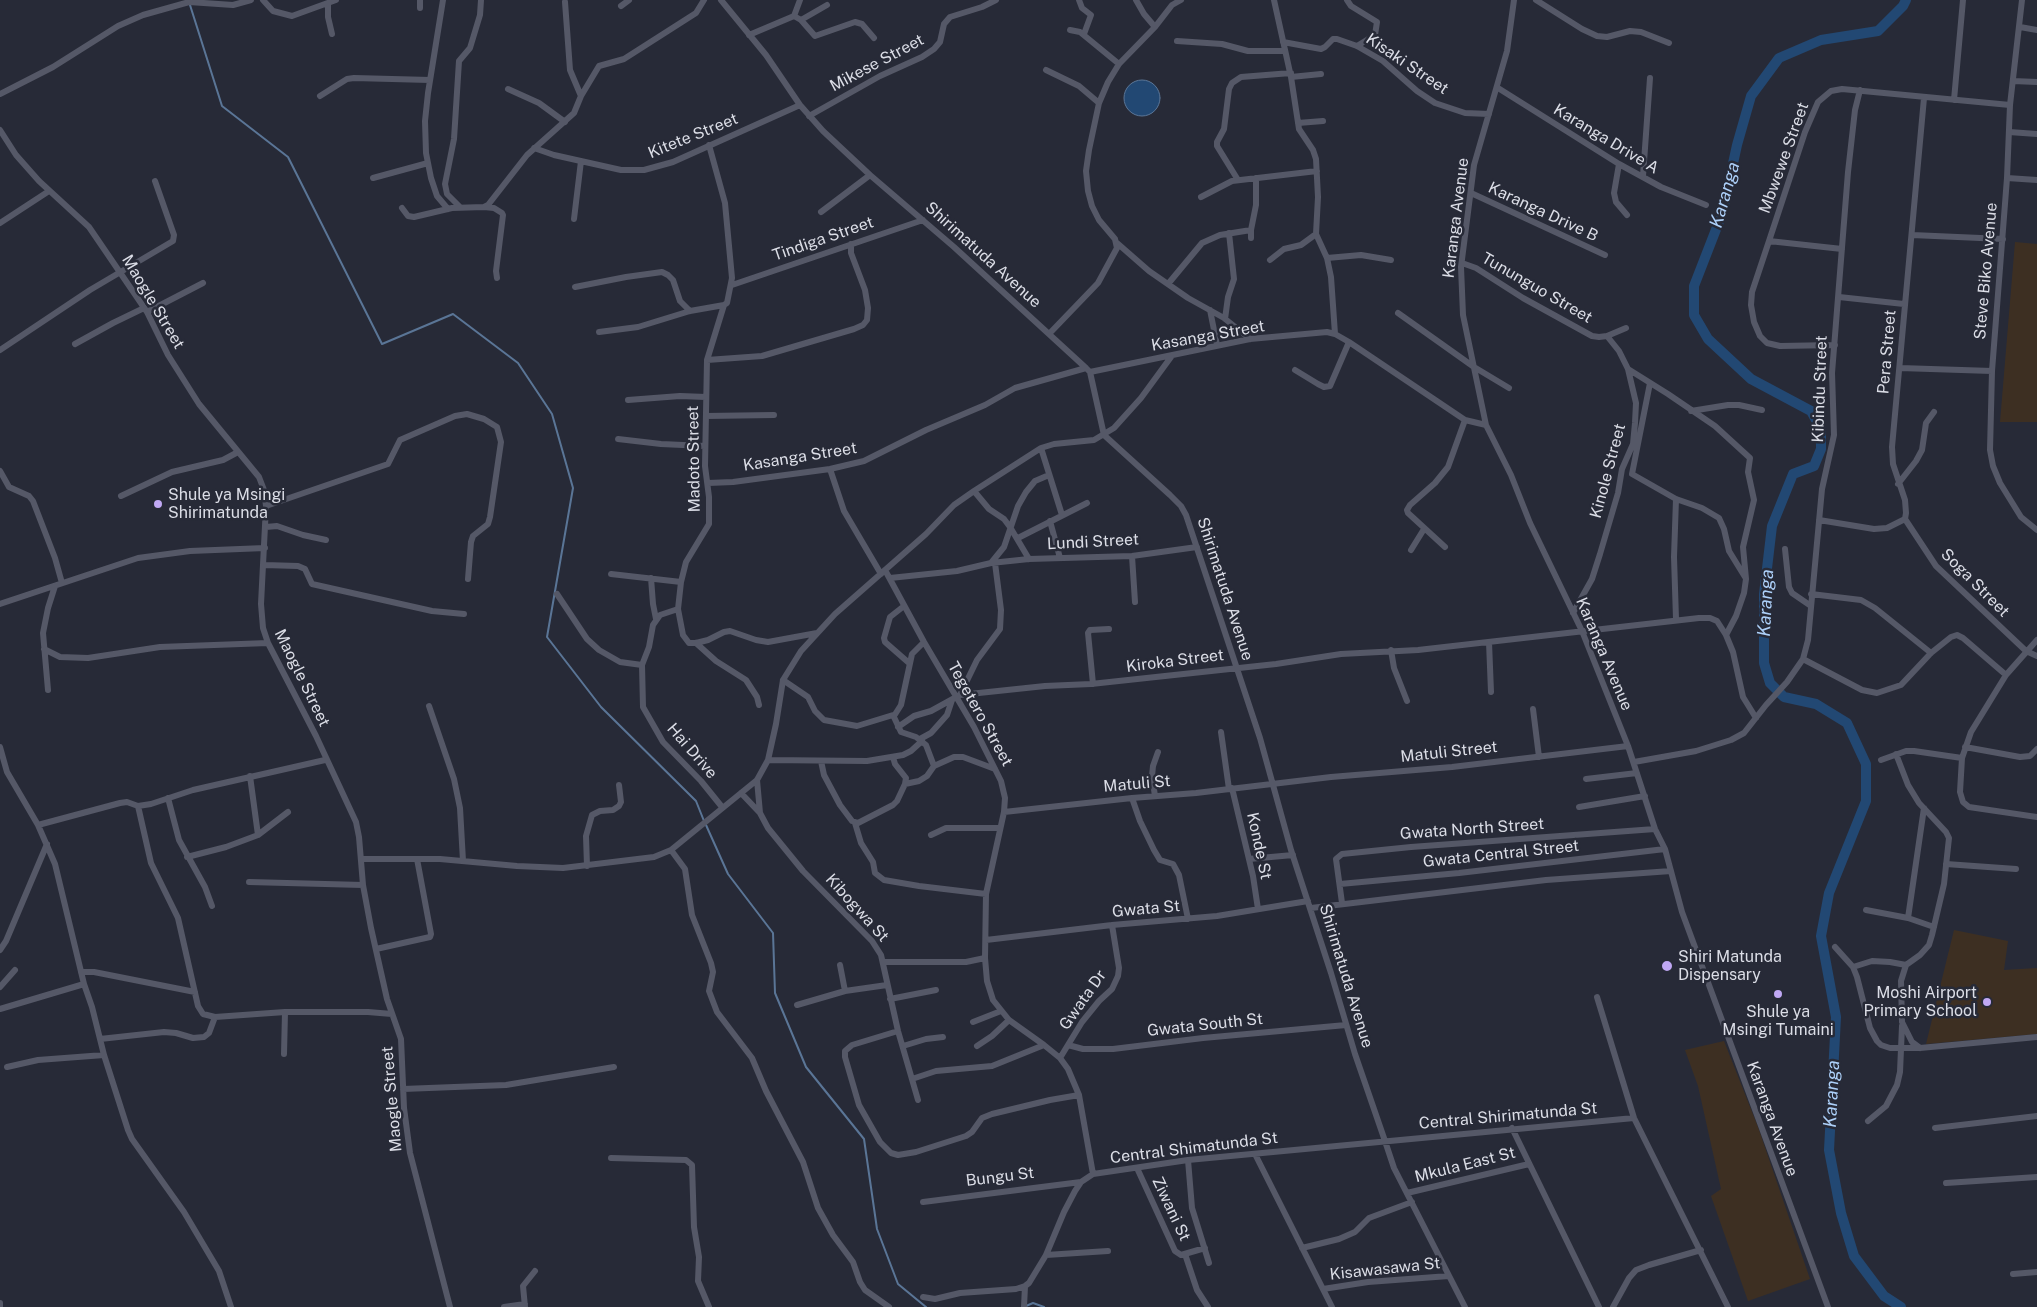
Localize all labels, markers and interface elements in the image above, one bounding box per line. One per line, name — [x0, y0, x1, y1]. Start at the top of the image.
street label: Kisaki Street — [1362, 29, 1452, 99]
street label: Mikese Street — [827, 30, 927, 96]
street label: Karanga Drive A — [1550, 100, 1662, 178]
street label: Mbwewe Street — [1755, 100, 1813, 216]
street label: Kitete Street — [645, 109, 741, 163]
street label: Karanga Avenue — [1439, 157, 1473, 279]
water label: Karanga — [1705, 160, 1745, 230]
street label: Karanga Drive B — [1485, 178, 1601, 246]
street label: Shirimatuda Avenue — [921, 198, 1045, 312]
street label: Steve Biko Avenue — [1970, 202, 2002, 340]
street label: Tindiga Street — [770, 213, 876, 265]
street label: Tununguo Street — [1478, 249, 1596, 327]
street label: Maogle Street — [117, 252, 189, 352]
street label: Pera Street — [1874, 309, 1900, 395]
street label: Kasanga Street — [1150, 317, 1266, 355]
street label: Kibindu Street — [1809, 335, 1831, 443]
street label: Madoto Street — [683, 405, 705, 513]
street label: Kinole Street — [1586, 421, 1630, 521]
street label: Kasanga Street — [742, 439, 858, 475]
place label: Shule ya Msingi Shirimatunda — [168, 485, 285, 523]
marker: Shule ya Msingi Shirimatunda — [152, 498, 164, 510]
street label: Shirimatuda Avenue — [1193, 515, 1257, 663]
street label: Lundi Street — [1046, 530, 1140, 554]
street label: Soga Street — [1937, 545, 2013, 621]
water label: Karanga — [1753, 569, 1779, 637]
street label: Karanga Avenue — [1572, 595, 1636, 713]
street label: Maogle Street — [270, 626, 334, 730]
street label: Kiroka Street — [1125, 645, 1225, 677]
street label: Tegetero Street — [943, 658, 1017, 770]
street label: Hai Drive — [663, 719, 721, 783]
street label: Matuli Street — [1400, 737, 1498, 767]
street label: Matuli St — [1103, 771, 1171, 797]
street label: Konde St — [1243, 811, 1275, 881]
street label: Gwata North Street — [1399, 814, 1545, 844]
street label: Gwata Central Street — [1422, 836, 1580, 872]
street label: Kibogwa St — [821, 870, 893, 946]
street label: Gwata St — [1111, 896, 1181, 922]
street label: Shirimatuda Avenue — [1315, 902, 1377, 1050]
place label: Shiri Matunda Dispensary — [1678, 947, 1782, 985]
marker: Shiri Matunda Dispensary — [1660, 959, 1674, 973]
street label: Gwata Dr — [1055, 966, 1111, 1034]
place label: Moshi Airport Primary School — [1863, 983, 1977, 1021]
marker: Shule ya Msingi Tumaini — [1772, 988, 1784, 1000]
marker: Moshi Airport Primary School — [1981, 996, 1993, 1008]
place label: Shule ya Msingi Tumaini — [1722, 1002, 1834, 1040]
street label: Gwata South St — [1146, 1009, 1264, 1041]
street label: Maogle Street — [378, 1045, 406, 1153]
street label: Karanga Avenue — [1742, 1059, 1802, 1179]
water label: Karanga — [1819, 1060, 1845, 1128]
street label: Central Shirimatunda St — [1418, 1099, 1598, 1133]
street label: Central Shimatunda St — [1109, 1128, 1279, 1168]
street label: Mkula East St — [1413, 1143, 1517, 1187]
street label: Bungu St — [965, 1163, 1035, 1191]
street label: Ziwani St — [1148, 1174, 1194, 1244]
street label: Kisawasawa St — [1329, 1254, 1441, 1284]

